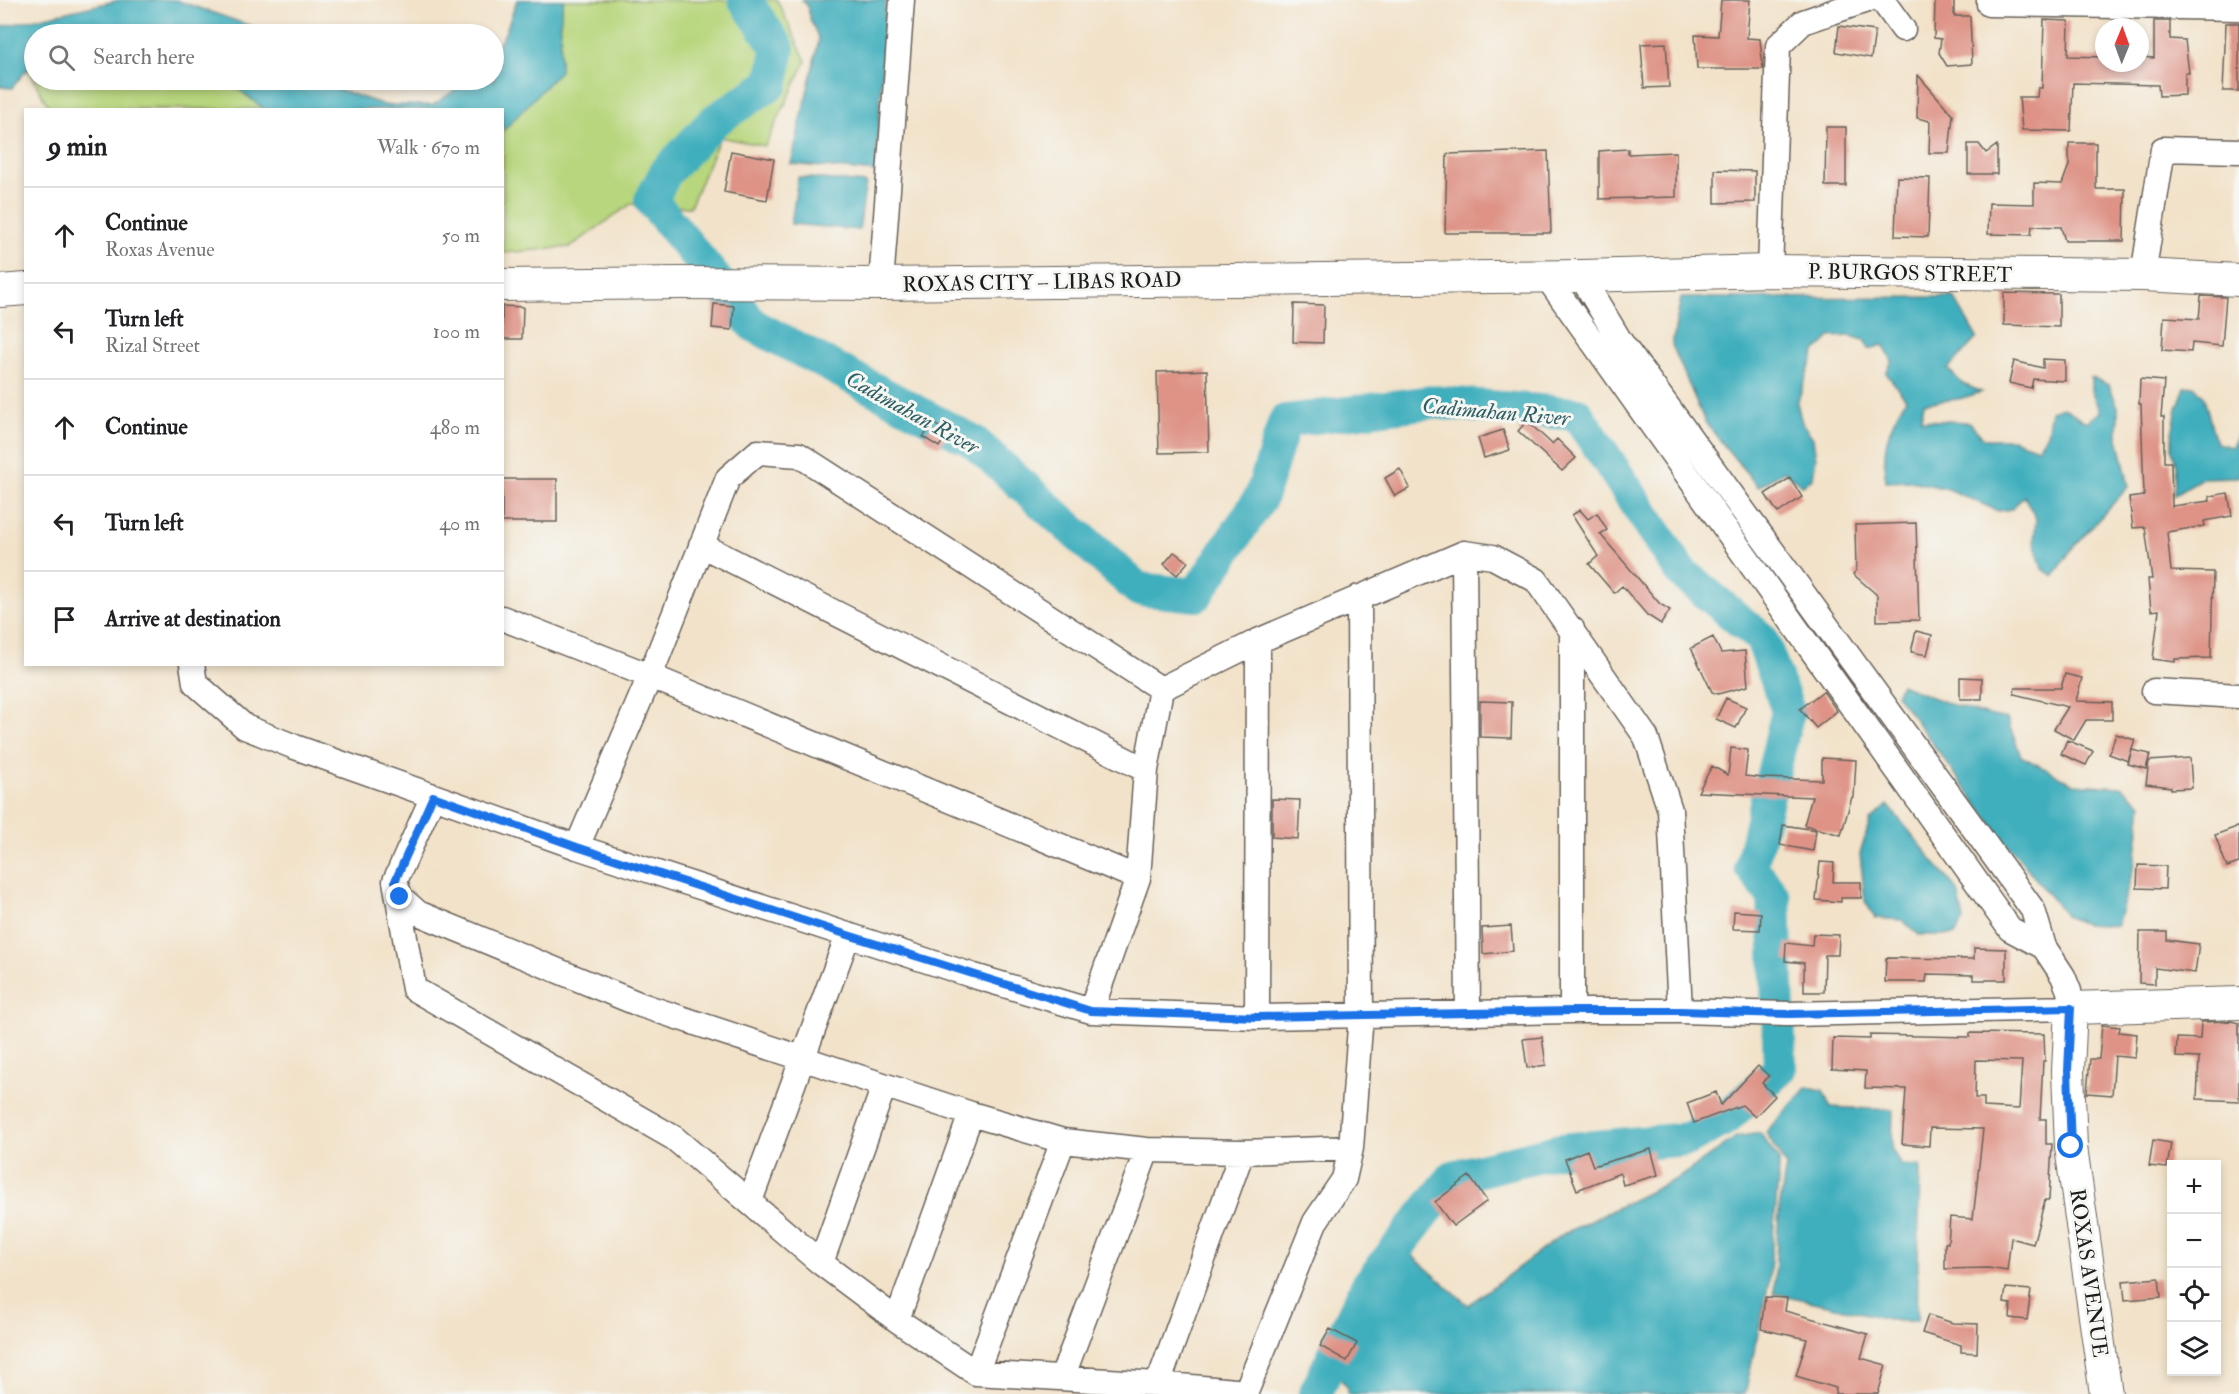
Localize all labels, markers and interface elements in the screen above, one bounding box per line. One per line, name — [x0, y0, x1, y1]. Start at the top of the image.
north arrow — [2095, 18, 2149, 72]
search box — [24, 24, 504, 90]
icon: search — [45, 41, 78, 74]
text: Search here — [93, 43, 195, 71]
text: 9 min — [48, 131, 107, 163]
text: Walk · 670 m — [377, 135, 480, 160]
text: Continue — [105, 209, 188, 237]
icon: ahead — [48, 219, 81, 252]
text: 50 m — [441, 223, 480, 248]
text: Roxas Avenue — [105, 237, 215, 262]
street label: P. BURGOS STREET — [1808, 258, 2013, 289]
street label: ROXAS CITY – LIBAS ROAD — [902, 267, 1182, 298]
text: Turn left — [105, 305, 184, 333]
icon: left — [48, 315, 81, 348]
text: 100 m — [433, 319, 480, 344]
text: Rizal Street — [105, 333, 200, 358]
water label: Cadimahan River — [841, 365, 986, 462]
water label: Cadimahan River — [1421, 392, 1573, 433]
icon: ahead — [48, 411, 81, 444]
text: Continue — [105, 413, 188, 441]
text: 480 m — [430, 415, 480, 440]
icon: left — [48, 507, 81, 540]
text: Turn left — [105, 509, 184, 537]
text: 40 m — [439, 511, 480, 536]
icon: arrive — [48, 603, 81, 636]
text: Arrive at destination — [105, 605, 281, 633]
route end — [386, 883, 412, 909]
route start — [2057, 1132, 2083, 1158]
map controls — [2167, 1160, 2221, 1376]
button: + — [2167, 1160, 2221, 1214]
street label: ROXAS AVENUE — [2063, 1187, 2114, 1359]
button: − — [2167, 1214, 2221, 1268]
button: locate — [2167, 1268, 2221, 1322]
button: layers — [2167, 1322, 2221, 1376]

